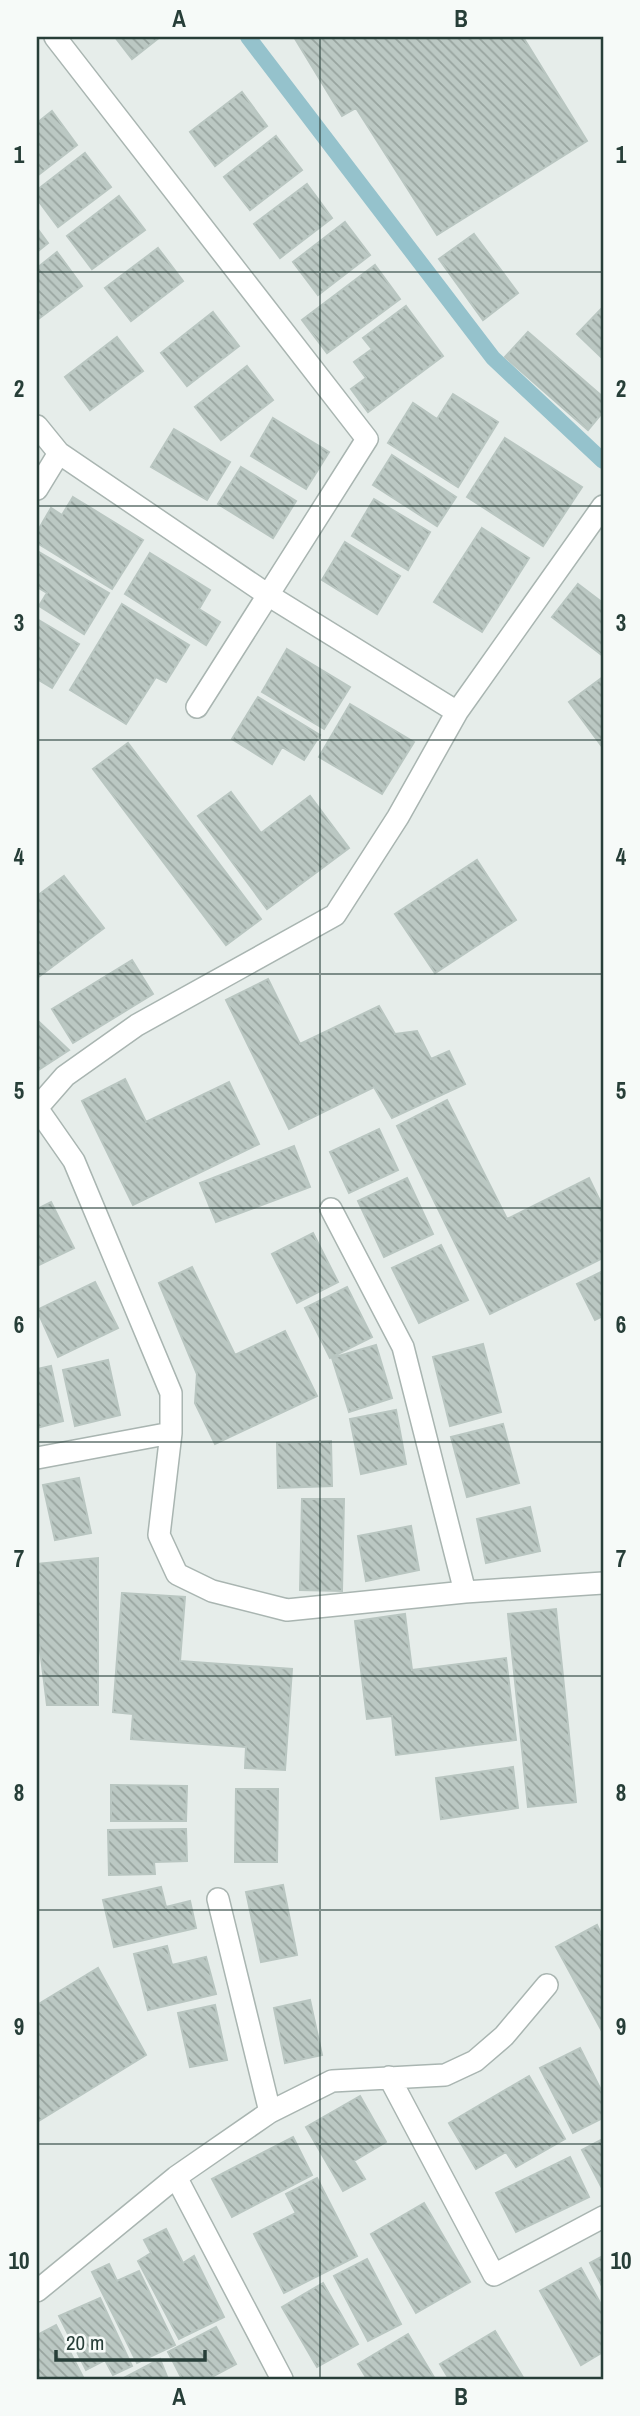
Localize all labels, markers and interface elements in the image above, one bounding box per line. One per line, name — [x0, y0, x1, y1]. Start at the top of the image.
text: A — [172, 3, 186, 34]
text: B — [454, 3, 468, 34]
text: 1 — [14, 139, 25, 170]
text: 1 — [616, 139, 627, 170]
text: 2 — [14, 373, 24, 404]
text: 2 — [616, 373, 626, 404]
text: 3 — [14, 607, 24, 638]
text: 3 — [616, 607, 626, 638]
text: 4 — [14, 841, 25, 872]
text: 4 — [616, 841, 627, 872]
text: 5 — [14, 1075, 24, 1106]
text: 5 — [616, 1075, 626, 1106]
text: 6 — [14, 1309, 24, 1340]
text: 6 — [616, 1309, 626, 1340]
text: 7 — [14, 1543, 24, 1574]
text: 7 — [616, 1543, 626, 1574]
text: 8 — [14, 1777, 24, 1808]
text: 8 — [616, 1777, 626, 1808]
text: 9 — [14, 2011, 24, 2042]
text: 9 — [616, 2011, 626, 2042]
text: 10 — [9, 2245, 29, 2276]
text: 10 — [611, 2245, 631, 2276]
scale bar — [56, 2318, 205, 2362]
text: 20 m — [66, 2328, 104, 2357]
text: A — [172, 2381, 186, 2412]
text: B — [454, 2381, 468, 2412]

